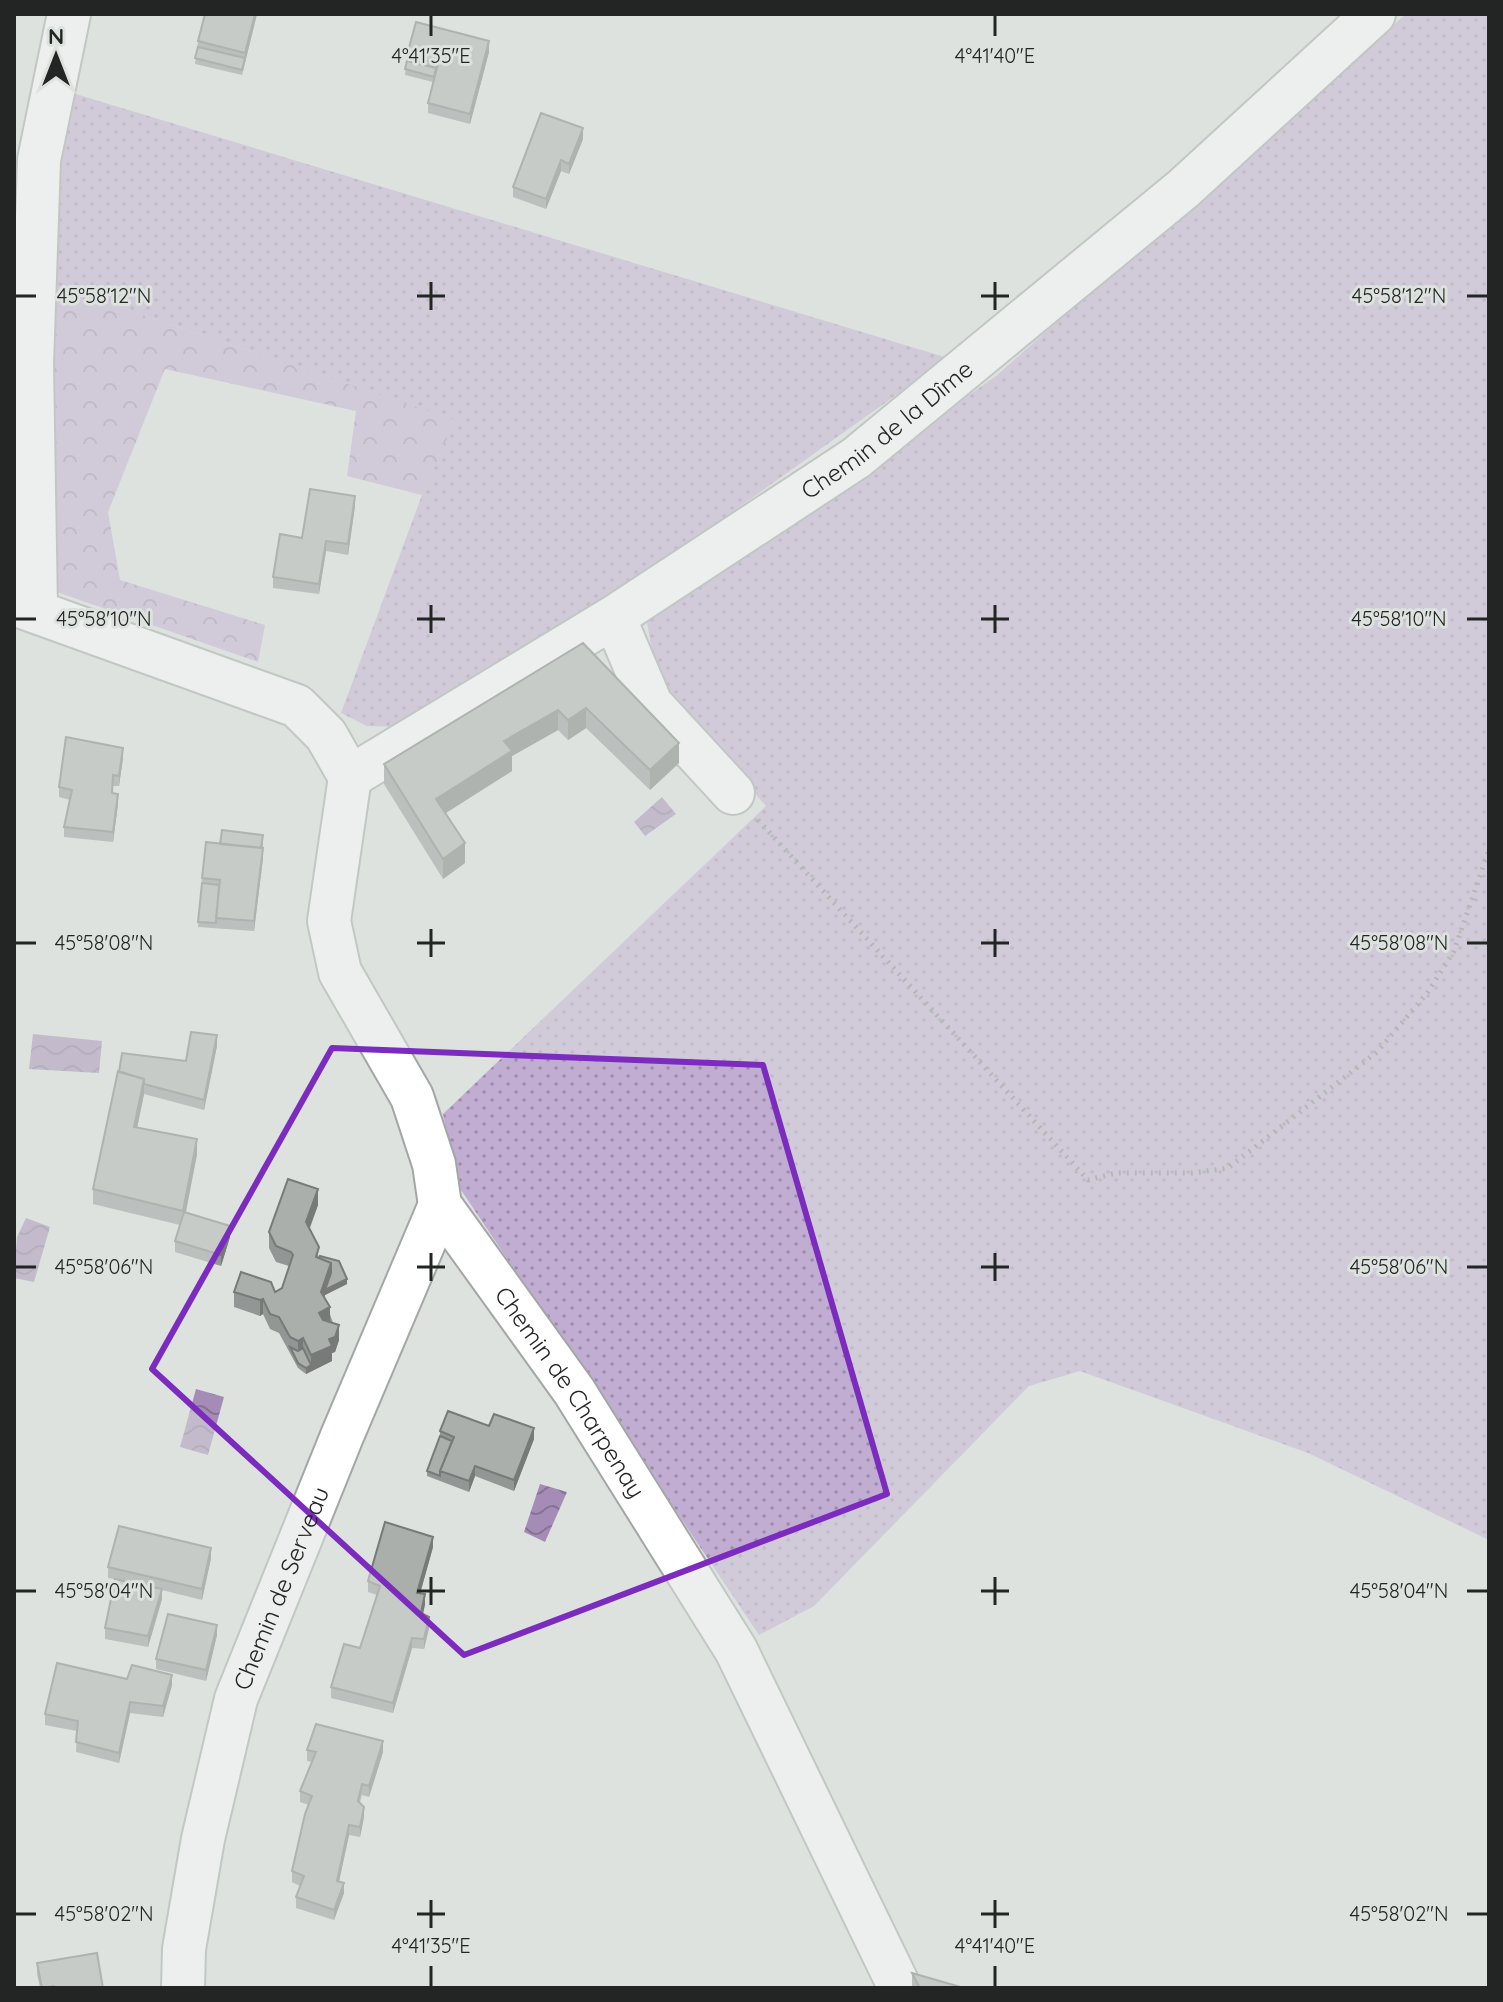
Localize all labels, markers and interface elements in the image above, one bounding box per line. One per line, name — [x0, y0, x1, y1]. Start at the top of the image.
north arrow — [16, 16, 96, 96]
text: N — [48, 22, 64, 50]
text: 4°41'35"E — [391, 43, 471, 68]
text: 4°41'40"E — [955, 43, 1035, 68]
text: 45°58'12"N — [57, 283, 151, 308]
text: 45°58'12"N — [1352, 283, 1446, 308]
street label: Chemin de la Dîme — [795, 353, 979, 505]
text: 45°58'10"N — [56, 606, 152, 631]
text: 45°58'10"N — [1351, 606, 1447, 631]
text: 45°58'08"N — [55, 930, 153, 955]
text: 45°58'08"N — [1350, 930, 1448, 955]
text: 45°58'06"N — [55, 1254, 153, 1279]
text: 45°58'06"N — [1350, 1254, 1448, 1279]
street label: Chemin de Charpenay — [489, 1281, 652, 1503]
street label: Chemin de Serveau — [226, 1482, 335, 1694]
text: 45°58'04"N — [55, 1578, 153, 1603]
text: 45°58'04"N — [1350, 1578, 1448, 1603]
text: 45°58'02"N — [55, 1901, 154, 1926]
text: 45°58'02"N — [1350, 1901, 1449, 1926]
text: 4°41'35"E — [391, 1933, 471, 1958]
text: 4°41'40"E — [955, 1933, 1035, 1958]

